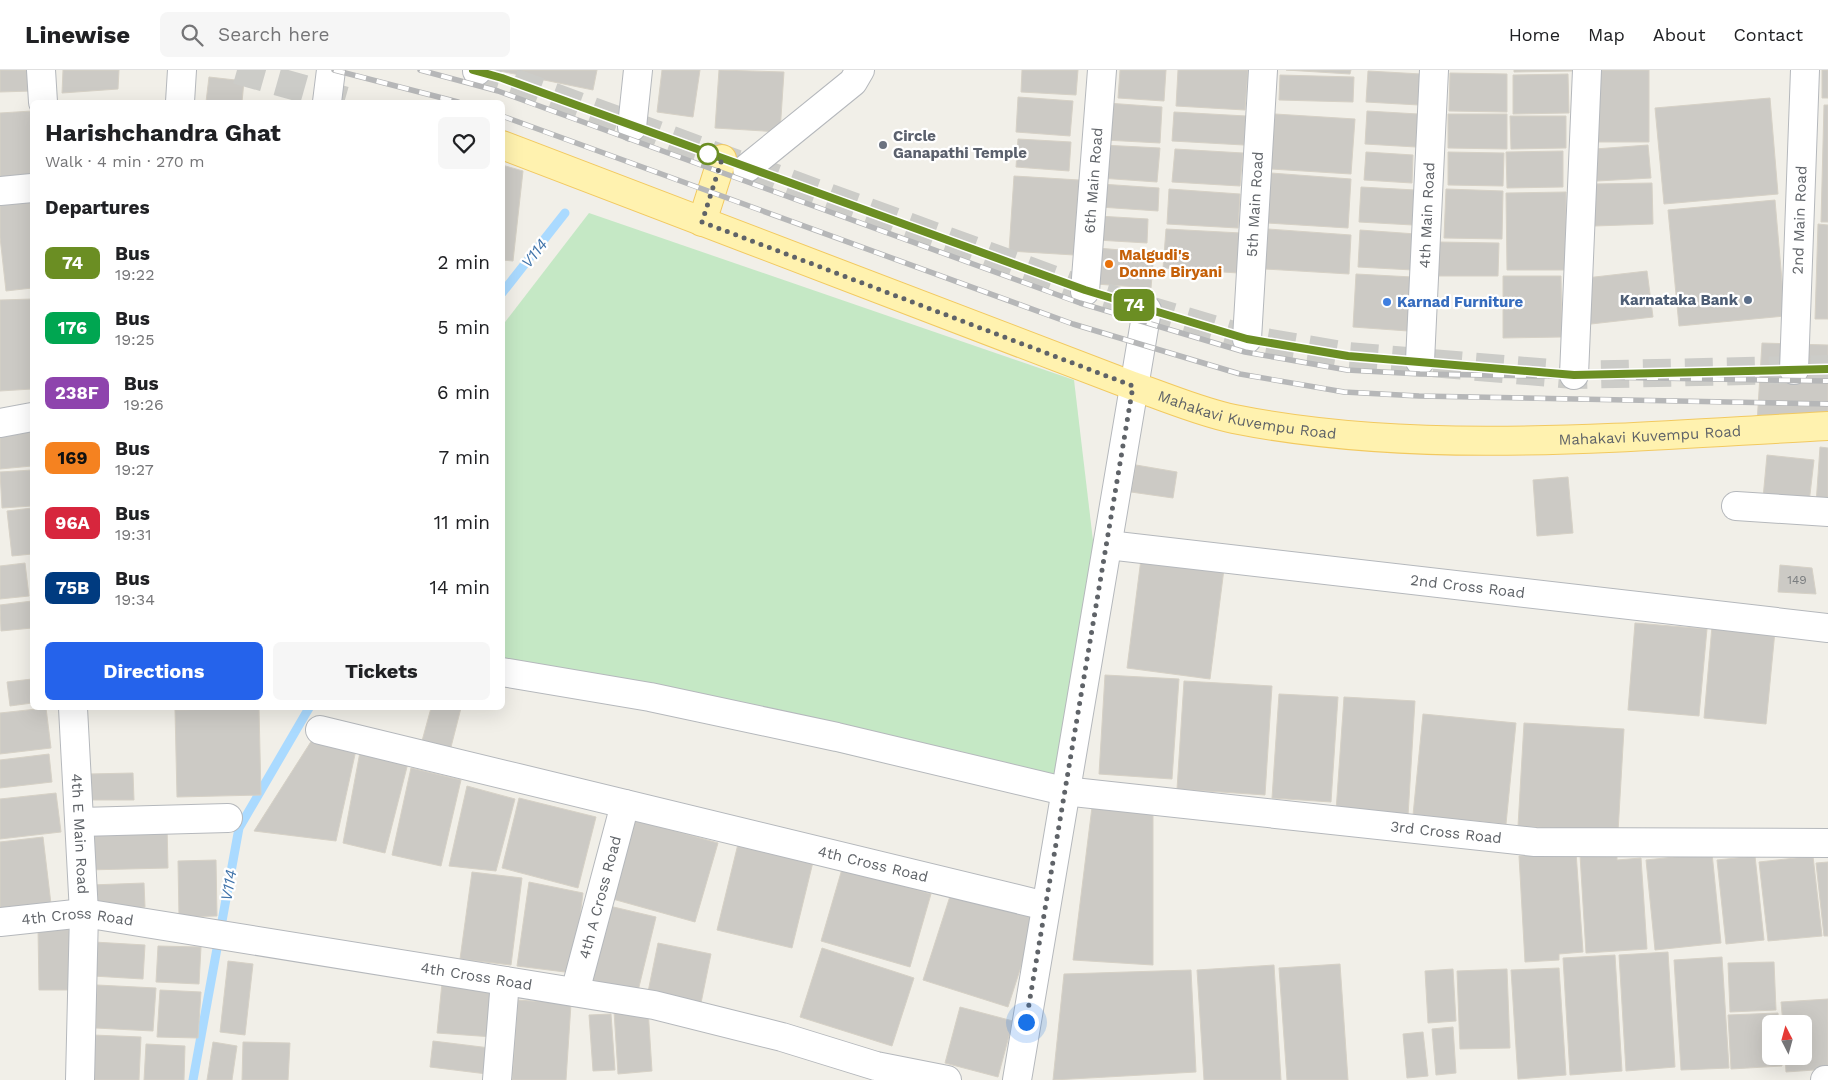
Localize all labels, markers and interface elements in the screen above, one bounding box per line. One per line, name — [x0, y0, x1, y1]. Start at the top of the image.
search box — [160, 12, 510, 57]
text: Linewise — [25, 21, 130, 49]
icon: search — [178, 21, 206, 49]
text: Search here — [218, 23, 329, 46]
text: Home — [1509, 24, 1560, 45]
text: Map — [1588, 24, 1625, 45]
text: About — [1653, 24, 1705, 45]
text: Contact — [1733, 24, 1803, 45]
button: heart — [438, 117, 490, 169]
text: Harishchandra Ghat — [45, 119, 281, 147]
place label: Circle Ganapathi Temple — [893, 127, 1027, 162]
street label: 6th Main Road — [1080, 127, 1107, 234]
marker: Circle Ganapathi Temple — [877, 139, 889, 151]
unlabelled marker — [697, 143, 719, 165]
street label: 5th Main Road — [1243, 151, 1267, 258]
text: Walk · 4 min · 270 m — [45, 152, 204, 171]
street label: 4th Main Road — [1415, 162, 1439, 269]
street label: 2nd Main Road — [1789, 165, 1810, 275]
text: Departures — [45, 196, 150, 219]
water label: V114 — [517, 235, 552, 271]
text: Bus — [115, 242, 150, 265]
place label: Malgudi's Donne Biryani — [1119, 246, 1222, 281]
text: 2 min — [438, 251, 490, 274]
text: 74 — [62, 252, 83, 273]
marker: Malgudi's Donne Biryani — [1103, 258, 1115, 270]
text: 19:22 — [115, 265, 155, 284]
line badge: 74 — [1112, 289, 1156, 321]
place label: Karnataka Bank — [1620, 291, 1739, 309]
place label: Karnad Furniture — [1397, 293, 1524, 311]
text: 74 — [1123, 294, 1145, 315]
marker: Karnataka Bank — [1742, 294, 1754, 306]
marker: Karnad Furniture — [1381, 296, 1393, 308]
text: Bus — [115, 307, 150, 330]
text: 5 min — [438, 316, 490, 339]
text: 176 — [58, 317, 87, 338]
text: 19:25 — [115, 330, 155, 349]
text: Bus — [124, 372, 159, 395]
text: 6 min — [437, 381, 490, 404]
text: 238F — [55, 382, 99, 403]
street label: Mahakavi Kuvempu Road — [1155, 387, 1337, 443]
text: 19:26 — [124, 395, 164, 414]
street label: Mahakavi Kuvempu Road — [1558, 422, 1742, 449]
text: Bus — [115, 437, 150, 460]
text: 7 min — [439, 446, 490, 469]
text: 169 — [58, 447, 87, 468]
text: 19:27 — [115, 460, 154, 479]
text: Bus — [115, 502, 150, 525]
text: 11 min — [434, 511, 490, 534]
text: 96A — [55, 512, 90, 533]
text: 19:31 — [115, 525, 151, 544]
text: Bus — [115, 567, 150, 590]
street label: 2nd Cross Road — [1409, 571, 1526, 602]
house number: 149 — [1787, 573, 1807, 587]
text: 14 min — [430, 576, 490, 599]
text: 75B — [56, 577, 89, 598]
text: 19:34 — [115, 590, 155, 609]
button: Directions — [45, 642, 263, 700]
button: Tickets — [273, 642, 490, 700]
street label: 4th E Main Road — [68, 773, 92, 895]
street label: 3rd Cross Road — [1389, 817, 1503, 847]
street label: 4th A Cross Road — [575, 834, 625, 961]
street label: 4th Cross Road — [816, 842, 930, 886]
water label: V114 — [216, 868, 241, 902]
street label: 4th Cross Road — [21, 904, 135, 930]
street label: 4th Cross Road — [419, 958, 533, 994]
your location — [1014, 1010, 1039, 1035]
north arrow — [1762, 1015, 1812, 1065]
map controls — [1762, 1015, 1812, 1065]

